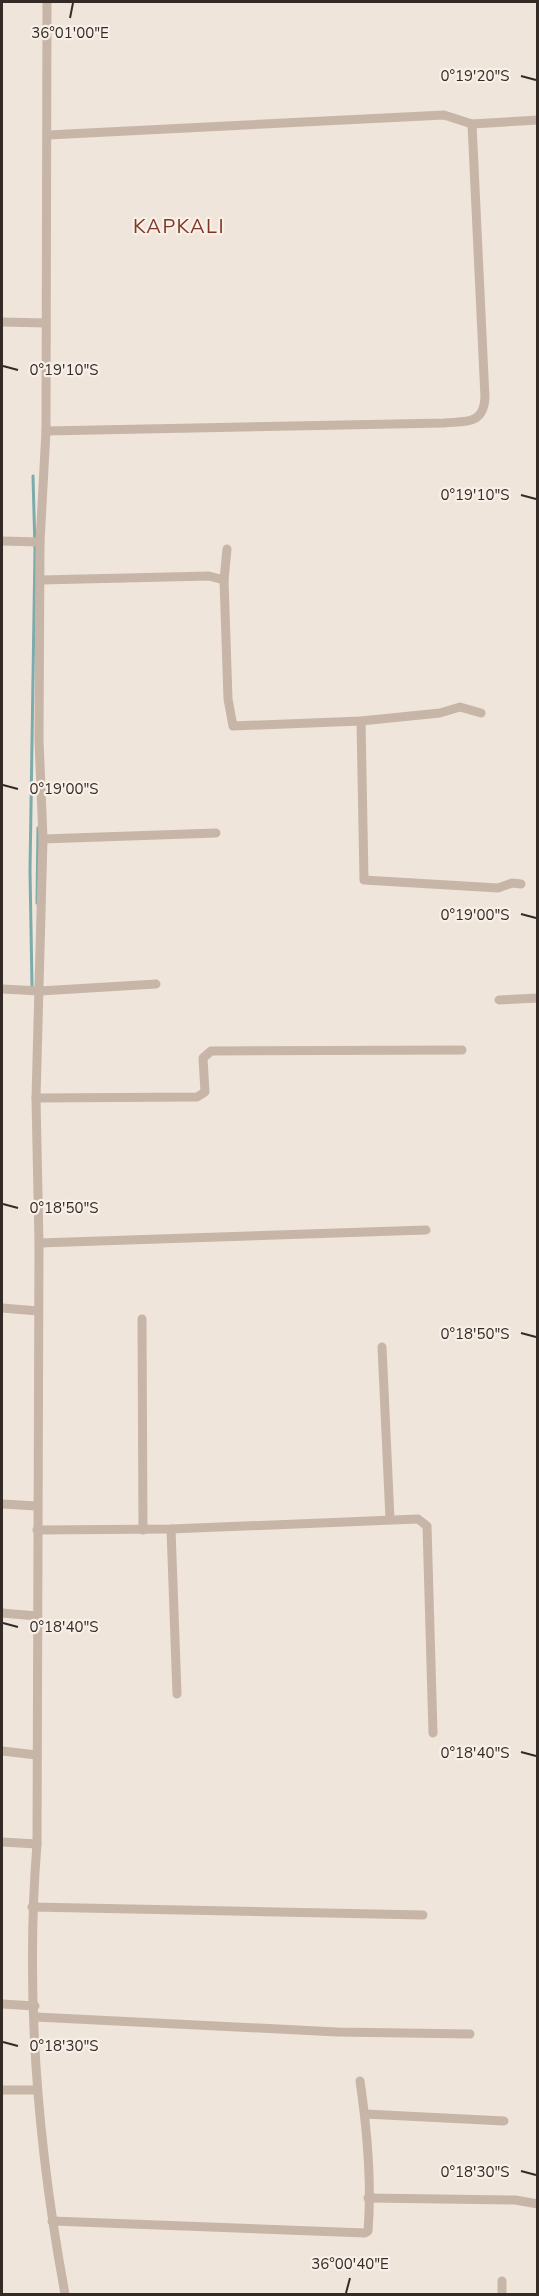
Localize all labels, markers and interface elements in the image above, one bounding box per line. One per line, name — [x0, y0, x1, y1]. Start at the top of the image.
text: 36°01'00"E — [31, 23, 109, 43]
text: 0°19'20"S — [441, 66, 509, 86]
district label: KAPKALI — [133, 213, 225, 240]
text: 0°19'10"S — [30, 360, 98, 380]
text: 0°19'10"S — [441, 485, 509, 505]
text: 0°19'00"S — [30, 779, 98, 799]
text: 0°19'00"S — [441, 905, 509, 925]
text: 0°18'50"S — [30, 1198, 98, 1218]
text: 0°18'50"S — [441, 1324, 509, 1344]
text: 0°18'40"S — [30, 1617, 98, 1637]
text: 0°18'40"S — [441, 1743, 509, 1763]
text: 0°18'30"S — [30, 2036, 98, 2056]
text: 0°18'30"S — [441, 2162, 509, 2182]
text: 36°00'40"E — [311, 2254, 389, 2274]

